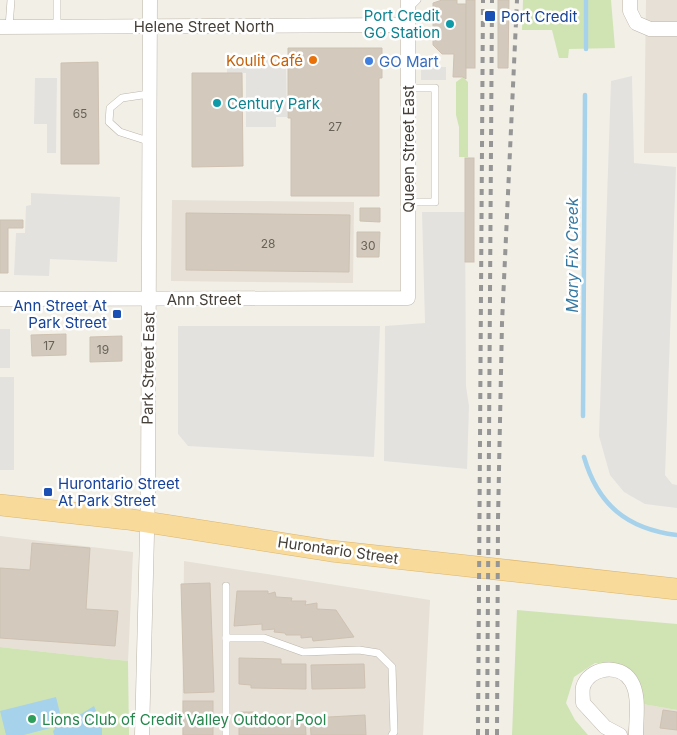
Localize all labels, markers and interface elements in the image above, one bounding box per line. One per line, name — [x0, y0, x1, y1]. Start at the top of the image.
place label: Port Credit GO Station — [364, 6, 440, 42]
place label: Port Credit — [501, 7, 577, 26]
marker: Port Credit — [483, 9, 497, 23]
street label: Helene Street North — [134, 17, 274, 36]
marker: Port Credit GO Station — [444, 18, 456, 30]
place label: Koulit Café — [226, 51, 303, 70]
place label: GO Mart — [379, 52, 439, 71]
marker: Koulit Café — [307, 54, 319, 66]
marker: GO Mart — [363, 55, 375, 67]
street label: Queen Street East — [399, 85, 418, 213]
place label: Century Park — [227, 94, 321, 113]
marker: Century Park — [211, 97, 223, 109]
house number: 65 — [73, 106, 87, 121]
house number: 27 — [328, 119, 342, 134]
water label: Mary Fix Creek — [562, 197, 582, 313]
house number: 28 — [261, 236, 275, 251]
house number: 30 — [361, 238, 375, 253]
street label: Ann Street — [167, 290, 241, 309]
place label: Ann Street At Park Street — [13, 296, 107, 332]
marker: Ann Street At Park Street — [111, 308, 123, 320]
street label: Park Street East — [138, 311, 158, 425]
house number: 17 — [43, 338, 55, 353]
house number: 19 — [97, 342, 109, 357]
place label: Hurontario Street At Park Street — [58, 474, 180, 510]
marker: Hurontario Street At Park Street — [42, 486, 54, 498]
street label: Hurontario Street — [276, 532, 400, 568]
place label: Lions Club of Credit Valley Outdoor Pool — [42, 710, 326, 729]
marker: Lions Club of Credit Valley Outdoor Pool — [26, 713, 38, 725]

